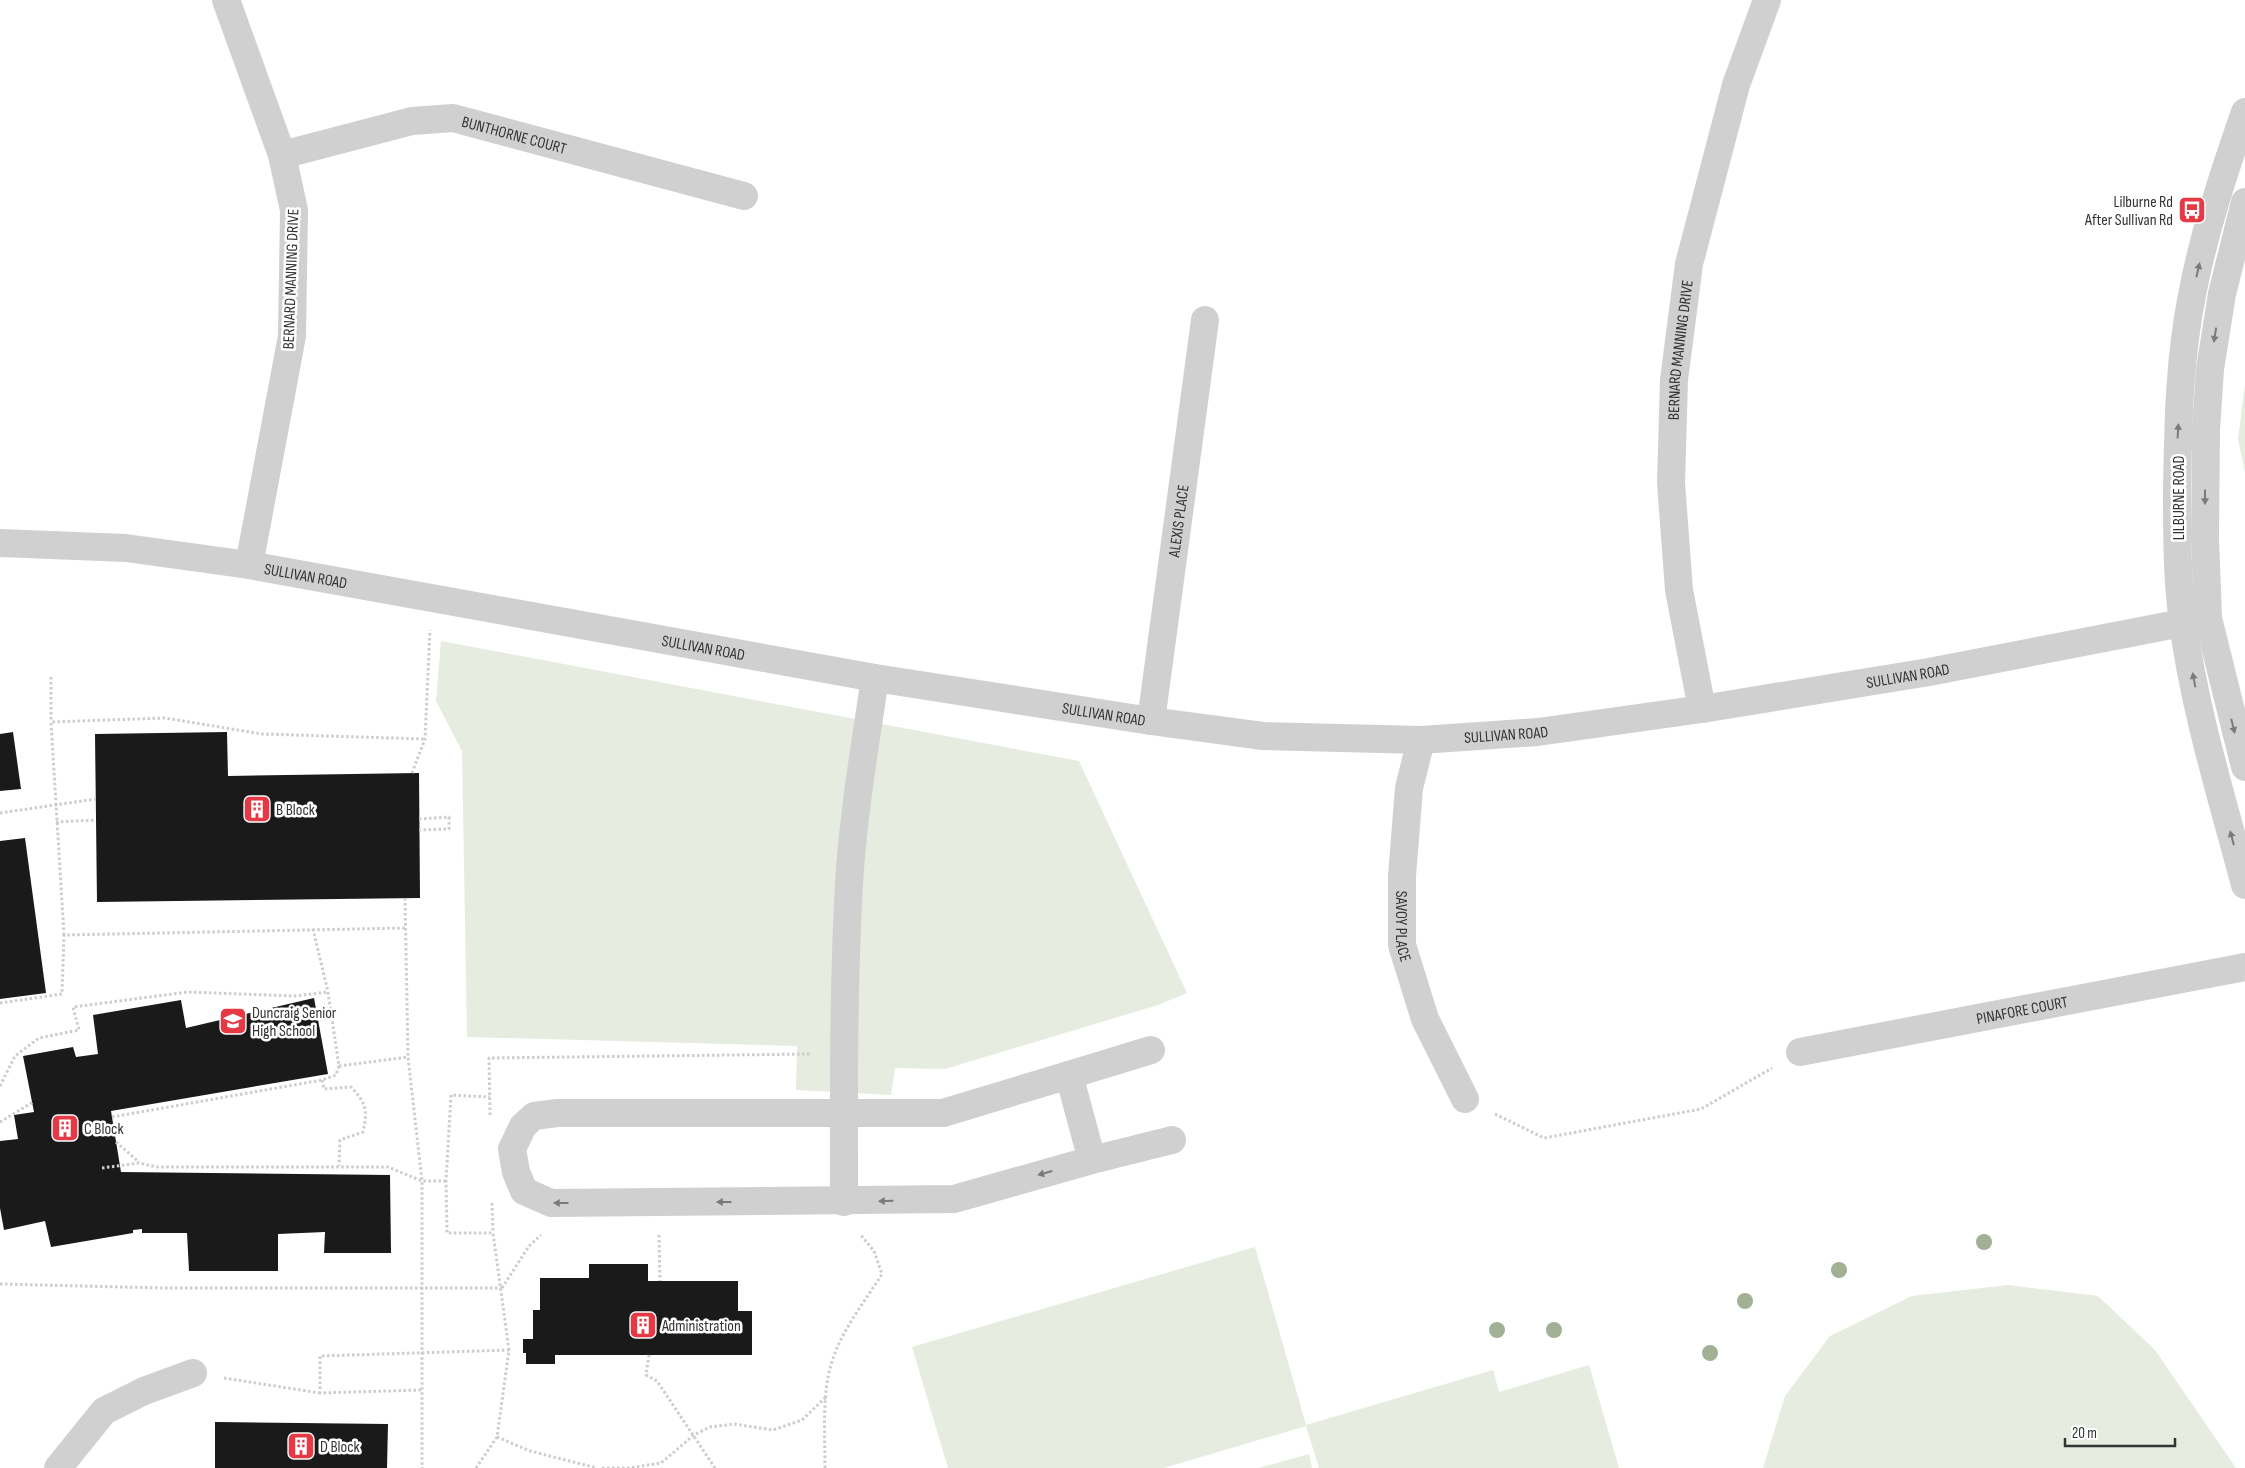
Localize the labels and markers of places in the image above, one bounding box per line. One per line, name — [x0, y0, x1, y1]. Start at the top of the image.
place label: Lilburne Rd After Sullivan Rd — [2084, 193, 2173, 230]
bus stop icon: Lilburne Rd After Sullivan Rd — [2177, 195, 2207, 225]
building icon: B Block — [242, 794, 272, 824]
place label: B Block — [276, 801, 315, 820]
place label: Duncraig Senior High School — [252, 1004, 337, 1041]
school or university icon: Duncraig Senior High School — [218, 1006, 248, 1036]
building icon: C Block — [50, 1113, 80, 1143]
place label: C Block — [84, 1120, 124, 1139]
building icon: Administration — [628, 1310, 658, 1340]
place label: Administration — [661, 1317, 741, 1336]
building icon: D Block — [286, 1431, 316, 1461]
place label: D Block — [320, 1438, 360, 1457]

